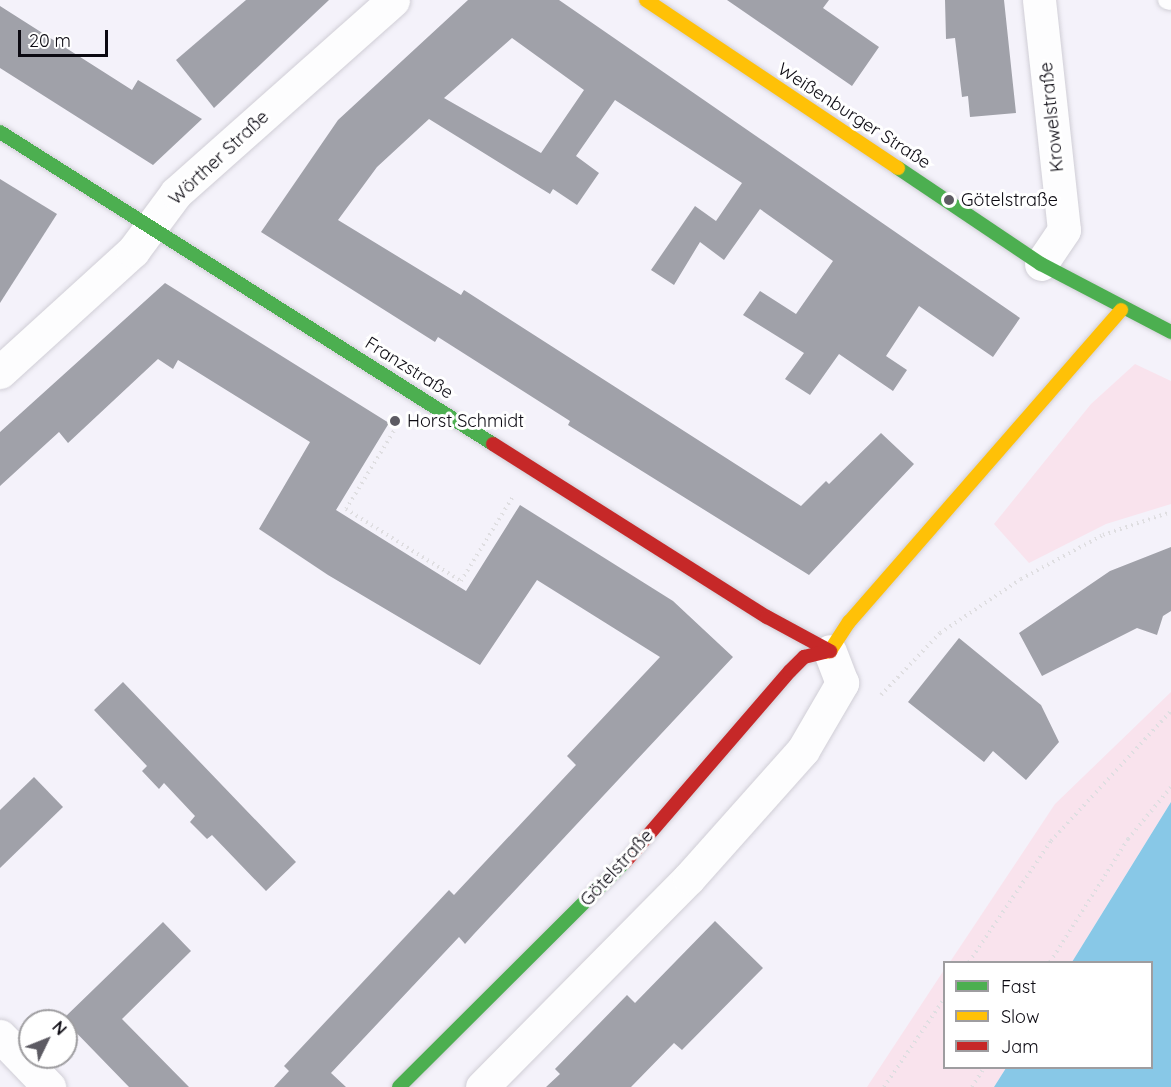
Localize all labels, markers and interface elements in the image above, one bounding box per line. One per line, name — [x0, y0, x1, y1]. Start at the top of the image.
scale bar — [21, 18, 111, 56]
text: 20 m — [29, 29, 71, 52]
street label: Weißenburger Straße — [773, 58, 935, 174]
street label: Krowelstraße — [1035, 61, 1069, 173]
street label: Wörther Straße — [165, 106, 273, 210]
place label: Götelstraße — [961, 189, 1058, 211]
marker: Götelstraße — [942, 193, 956, 207]
street label: Franzstraße — [361, 332, 457, 404]
place label: Horst Schmidt — [407, 410, 524, 432]
marker: Horst Schmidt — [388, 414, 402, 428]
street label: Götelstraße — [576, 825, 658, 911]
legend — [943, 961, 1153, 1069]
text: Fast — [1001, 975, 1036, 998]
text: Slow — [1001, 1005, 1039, 1028]
north arrow — [18, 1009, 78, 1069]
text: N — [48, 1017, 71, 1039]
text: Jam — [1001, 1035, 1039, 1058]

